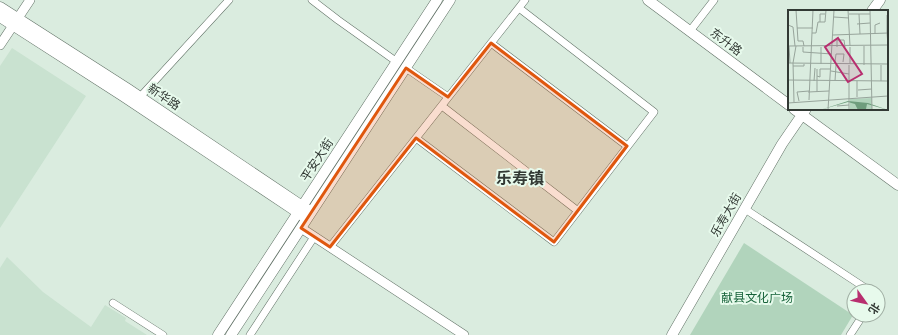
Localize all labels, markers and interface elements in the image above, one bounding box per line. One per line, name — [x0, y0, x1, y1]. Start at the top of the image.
inset map — [788, 10, 888, 110]
street label: 东升路 — [707, 25, 745, 58]
street label: 新华路 — [145, 80, 183, 113]
street label: 平安大街 — [297, 136, 336, 184]
district label: 乐寿镇 — [496, 169, 544, 188]
street label: 乐寿大街 — [707, 190, 744, 239]
north arrow — [846, 283, 886, 323]
park label: 献县文化广场 — [721, 290, 793, 305]
text: 北 — [866, 300, 883, 317]

